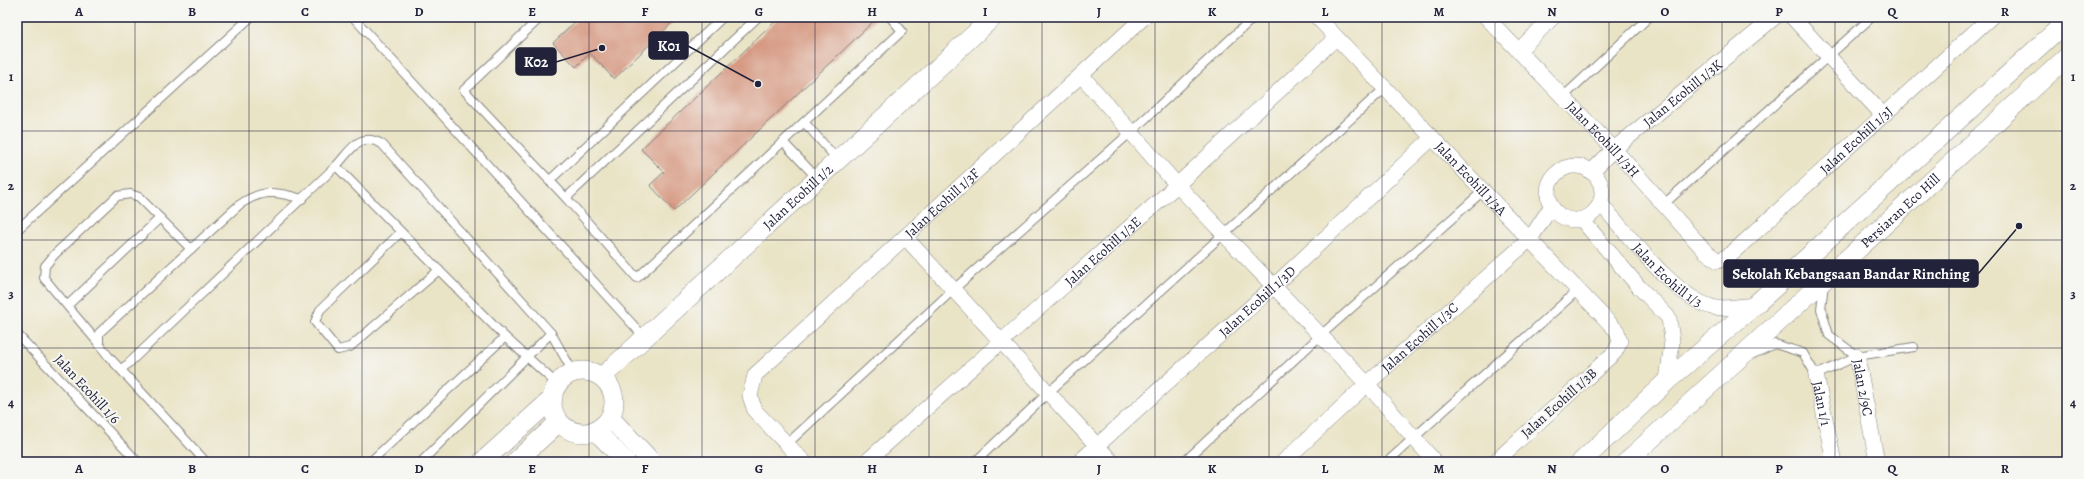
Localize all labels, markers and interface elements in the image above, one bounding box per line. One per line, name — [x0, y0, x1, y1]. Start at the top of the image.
text: A — [74, 3, 84, 20]
text: B — [188, 3, 196, 20]
text: C — [301, 3, 309, 20]
text: D — [414, 3, 424, 20]
text: E — [528, 3, 536, 20]
text: F — [642, 3, 649, 20]
text: G — [755, 3, 763, 20]
text: H — [867, 3, 877, 20]
text: I — [983, 3, 988, 20]
text: J — [1097, 3, 1101, 20]
text: K — [1208, 3, 1217, 20]
text: L — [1322, 3, 1329, 20]
text: M — [1434, 3, 1445, 20]
text: N — [1547, 3, 1557, 20]
text: O — [1661, 3, 1670, 20]
text: P — [1775, 3, 1783, 20]
text: Q — [1888, 3, 1899, 20]
text: R — [2001, 3, 2010, 20]
callout: K01 — [649, 32, 688, 59]
text: K01 — [658, 36, 681, 56]
callout: K02 — [516, 48, 556, 75]
text: K02 — [524, 52, 549, 72]
street label: Jalan Ecohill 1/3K — [1639, 55, 1726, 131]
text: 1 — [9, 68, 14, 85]
text: 1 — [2071, 68, 2076, 85]
street label: Jalan Ecohill 1/3H — [1562, 97, 1644, 181]
street label: Jalan Ecohill 1/3J — [1815, 102, 1897, 178]
street label: Jalan Ecohill 1/3A — [1431, 137, 1512, 220]
street label: Jalan Ecohill 1/2 — [759, 159, 837, 234]
street label: Jalan Ecohill 1/3F — [900, 164, 983, 242]
street label: Persiaran Eco Hill — [1856, 169, 1944, 252]
text: 2 — [8, 177, 15, 194]
text: 2 — [2070, 177, 2077, 194]
street label: Jalan Ecohill 1/3E — [1060, 212, 1145, 290]
street label: Jalan Ecohill 1/3 — [1629, 238, 1706, 311]
callout: Sekolah Kebangsaan Bandar Rinching — [1724, 260, 1978, 287]
street label: Jalan Ecohill 1/3D — [1214, 261, 1300, 341]
text: Sekolah Kebangsaan Bandar Rinching — [1732, 264, 1970, 284]
text: 3 — [8, 285, 14, 302]
text: 3 — [2070, 285, 2076, 302]
street label: Jalan Ecohill 1/3C — [1377, 298, 1462, 377]
street label: Jalan Ecohill 1/6 — [50, 350, 124, 428]
street label: Jalan 2/9C — [1848, 357, 1878, 418]
street label: Jalan Ecohill 1/3B — [1517, 364, 1601, 442]
street label: Jalan 1/1 — [1808, 379, 1836, 428]
text: 4 — [8, 394, 14, 411]
text: 4 — [2070, 394, 2076, 411]
text: A — [74, 460, 84, 477]
text: B — [188, 460, 196, 477]
text: C — [301, 460, 309, 477]
text: D — [414, 460, 424, 477]
text: E — [528, 460, 536, 477]
text: F — [642, 460, 649, 477]
text: G — [755, 460, 763, 477]
text: H — [867, 460, 877, 477]
text: I — [983, 460, 988, 477]
text: J — [1097, 460, 1101, 477]
text: K — [1208, 460, 1217, 477]
text: L — [1322, 460, 1329, 477]
text: M — [1434, 460, 1445, 477]
text: N — [1547, 460, 1557, 477]
text: O — [1661, 460, 1670, 477]
text: P — [1775, 460, 1783, 477]
text: Q — [1888, 460, 1899, 477]
text: R — [2001, 460, 2010, 477]

